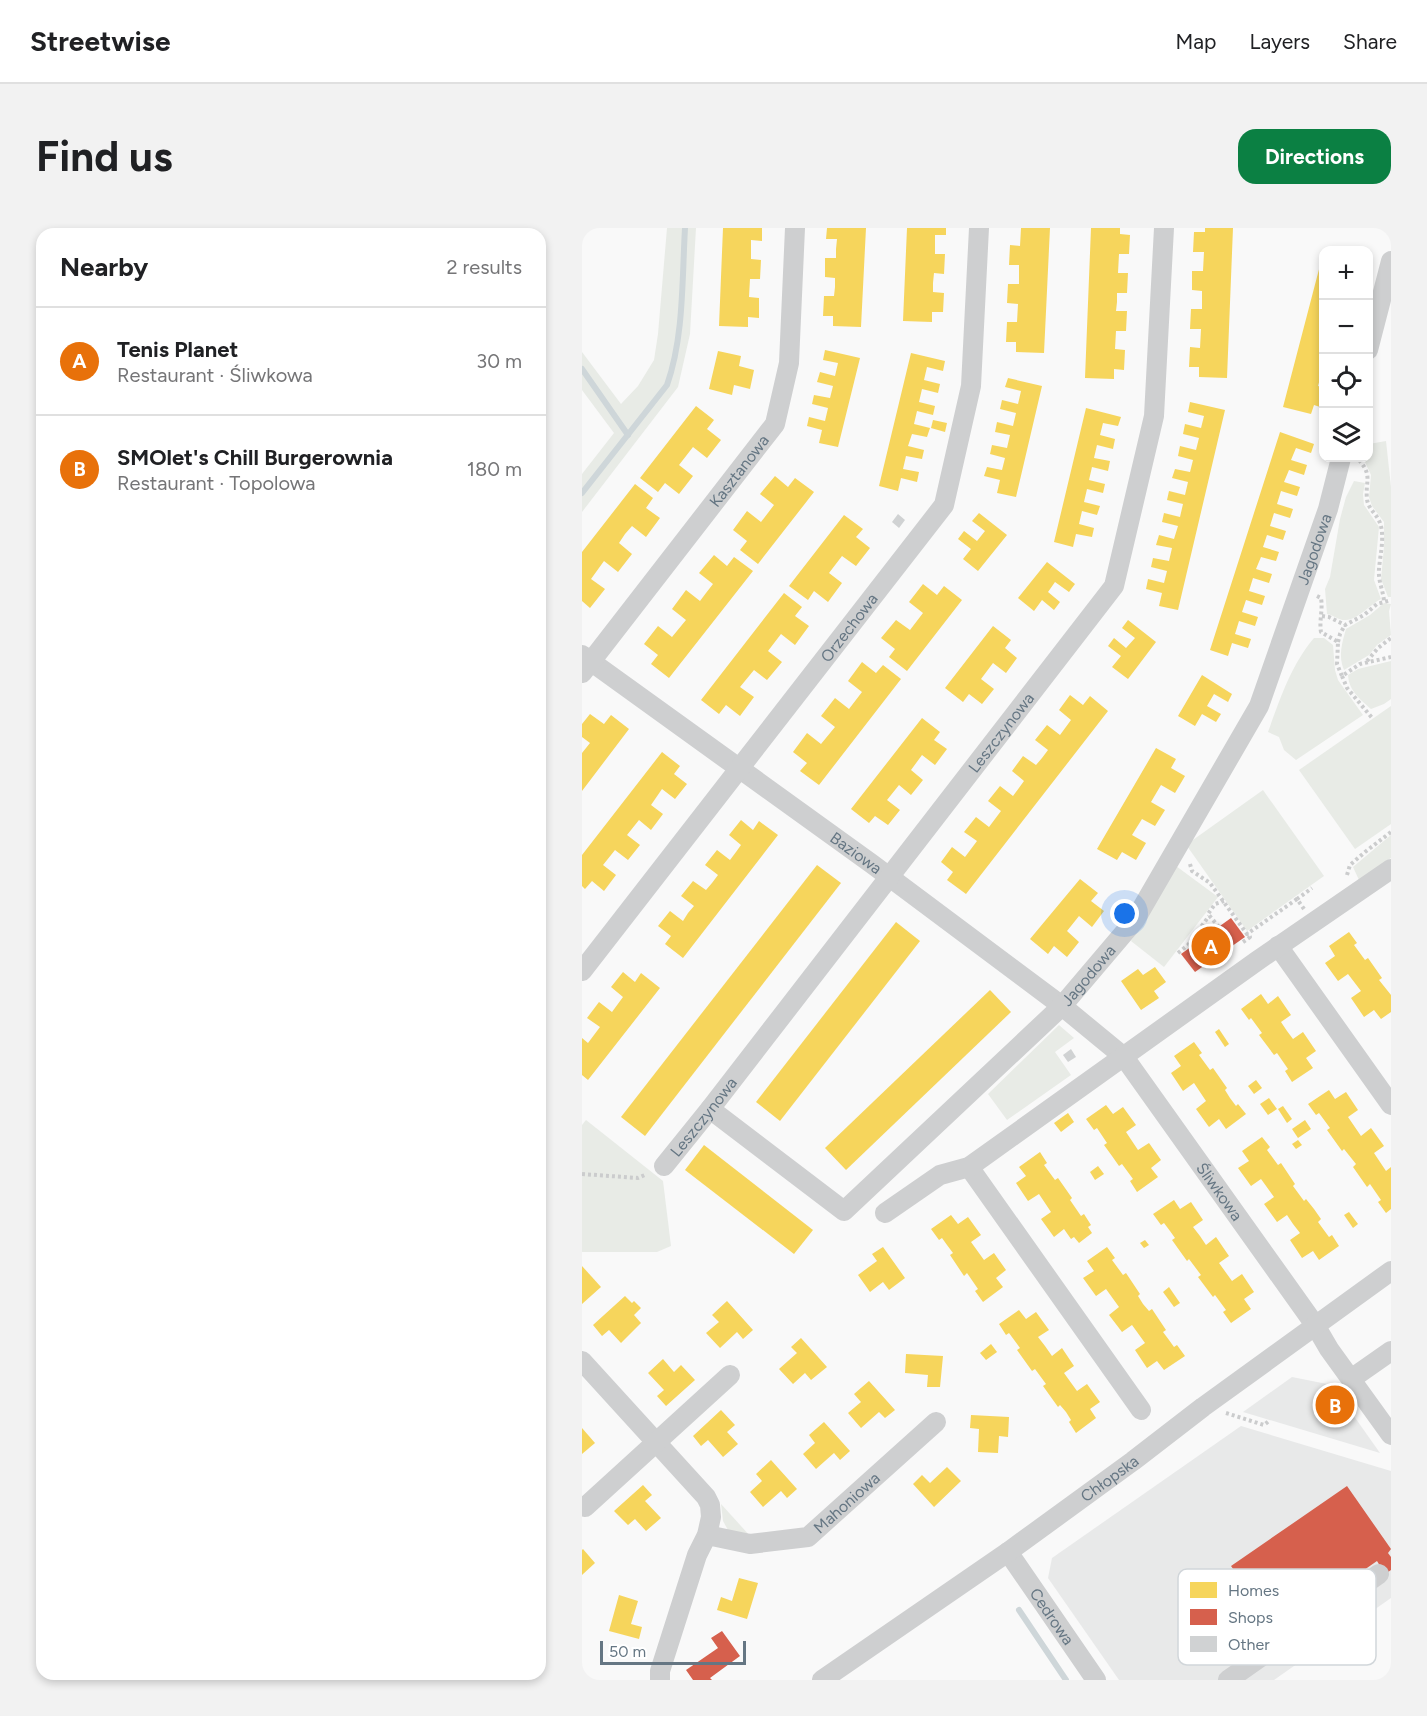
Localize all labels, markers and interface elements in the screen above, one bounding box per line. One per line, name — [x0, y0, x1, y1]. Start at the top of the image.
text: Streetwise — [30, 24, 170, 58]
text: Map — [1176, 29, 1216, 54]
text: Layers — [1249, 29, 1310, 54]
text: Share — [1343, 29, 1397, 54]
button: Directions — [1238, 129, 1391, 184]
text: Find us — [36, 131, 173, 182]
map controls — [1319, 246, 1373, 462]
button: + — [1319, 246, 1373, 300]
text: Nearby — [60, 251, 148, 283]
text: 2 results — [446, 255, 522, 279]
button: − — [1319, 300, 1373, 354]
text: Tenis Planet — [117, 336, 238, 363]
text: A — [72, 349, 87, 373]
text: 30 m — [476, 349, 522, 373]
button: locate — [1319, 354, 1373, 408]
text: Restaurant · Śliwkowa — [117, 363, 313, 387]
button: layers — [1319, 408, 1373, 462]
street label: Kasztanowa — [705, 431, 773, 510]
text: SMOlet's Chill Burgerownia — [117, 444, 393, 471]
text: B — [73, 457, 86, 481]
text: 180 m — [467, 457, 522, 481]
text: Restaurant · Topolowa — [117, 471, 315, 495]
street label: Jagodowa — [1293, 511, 1335, 587]
street label: Orzechowa — [816, 589, 881, 666]
street label: Leszczynowa — [964, 689, 1038, 776]
street label: Baziowa — [827, 828, 886, 878]
your location — [1110, 899, 1139, 928]
pin: A — [1192, 924, 1230, 968]
street label: Jagodowa — [1057, 941, 1119, 1010]
street label: Leszczynowa — [666, 1073, 741, 1160]
street label: Śliwkowa — [1193, 1159, 1247, 1224]
pin: B — [1316, 1382, 1354, 1428]
street label: Chłopska — [1077, 1451, 1142, 1506]
street label: Mahoniowa — [809, 1468, 883, 1537]
legend — [1178, 1569, 1376, 1665]
text: Homes — [1228, 1581, 1279, 1600]
street label: Cedrowa — [1026, 1584, 1078, 1648]
text: Shops — [1228, 1608, 1273, 1627]
text: Other — [1228, 1635, 1270, 1654]
scale bar — [600, 1638, 746, 1666]
text: 50 m — [609, 1642, 646, 1661]

